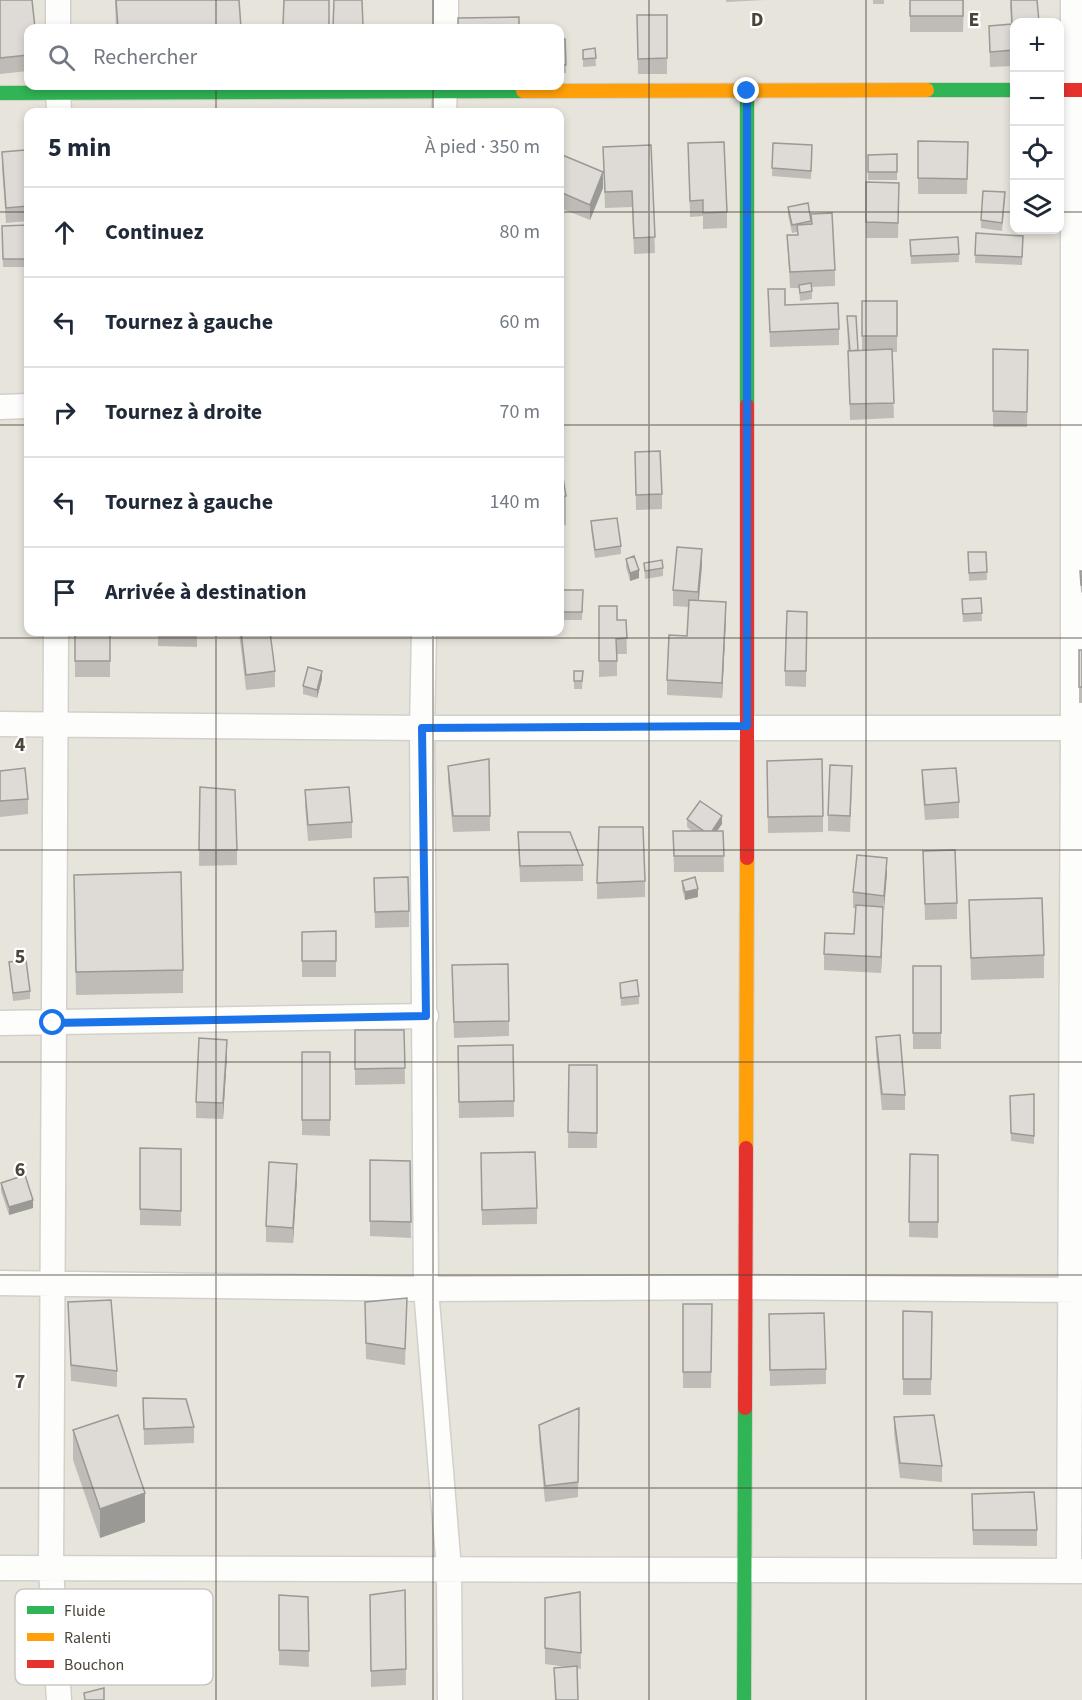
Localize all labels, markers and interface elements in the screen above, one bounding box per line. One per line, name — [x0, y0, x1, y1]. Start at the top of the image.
text: D — [751, 6, 763, 34]
text: E — [969, 6, 979, 34]
map controls — [1010, 18, 1064, 234]
button: + — [1010, 18, 1064, 72]
search box — [24, 24, 564, 90]
icon: search — [45, 41, 78, 74]
text: Rechercher — [93, 41, 197, 73]
button: − — [1010, 72, 1064, 126]
route end — [733, 77, 759, 103]
button: locate — [1010, 126, 1064, 180]
text: 5 min — [48, 129, 111, 166]
text: À pied · 350 m — [425, 133, 540, 161]
button: layers — [1010, 180, 1064, 234]
icon: ahead — [48, 216, 81, 249]
text: Continuez — [105, 216, 204, 248]
text: 80 m — [500, 218, 540, 246]
icon: left — [48, 306, 81, 339]
text: Tournez à gauche — [105, 306, 273, 338]
text: 60 m — [500, 308, 540, 336]
icon: right — [48, 396, 81, 429]
text: Tournez à droite — [105, 396, 262, 428]
text: 70 m — [500, 398, 540, 426]
icon: left — [48, 486, 81, 519]
text: Tournez à gauche — [105, 486, 273, 518]
text: 140 m — [490, 488, 540, 516]
icon: arrive — [48, 576, 81, 609]
text: Arrivée à destination — [105, 576, 307, 608]
text: 4 — [15, 731, 26, 759]
text: 5 — [15, 943, 25, 971]
route start — [39, 1009, 65, 1035]
text: 6 — [15, 1156, 25, 1184]
text: 7 — [15, 1368, 25, 1396]
legend — [15, 1589, 213, 1685]
text: Fluide — [64, 1600, 106, 1622]
text: Ralenti — [64, 1627, 111, 1649]
text: Bouchon — [64, 1654, 124, 1676]

